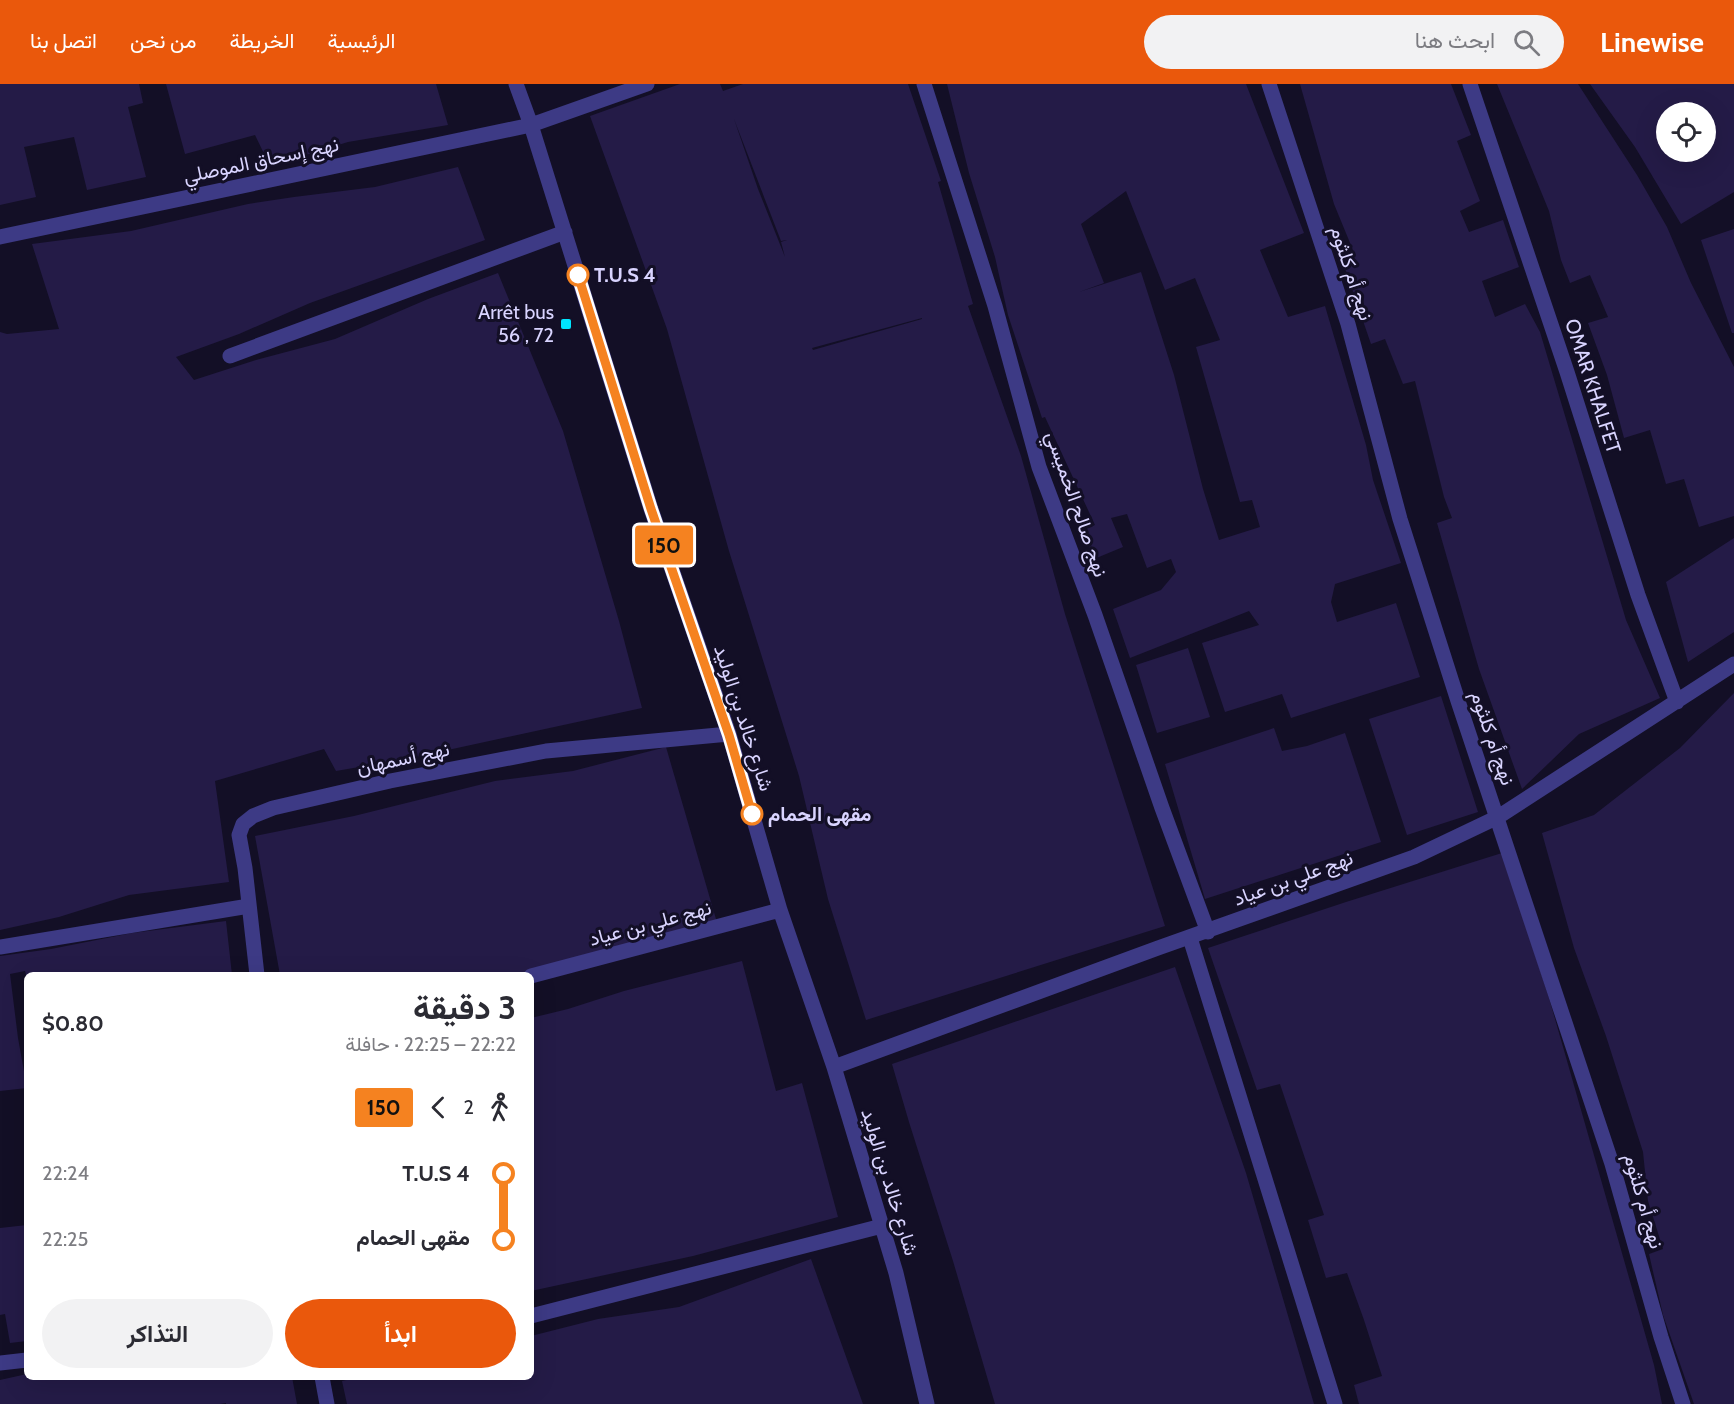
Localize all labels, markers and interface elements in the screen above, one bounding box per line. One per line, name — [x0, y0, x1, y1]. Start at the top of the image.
search box — [1144, 15, 1564, 69]
text: Linewise — [1600, 25, 1704, 59]
icon: search — [1510, 26, 1543, 59]
text: ابحث هنا — [1415, 27, 1495, 54]
text: اتصل بنا — [30, 28, 97, 53]
text: من نحن — [130, 28, 196, 53]
text: الخريطة — [229, 28, 294, 53]
text: الرئيسية — [327, 28, 395, 53]
map controls — [1656, 102, 1716, 162]
button: locate — [1656, 102, 1716, 162]
street label: نهج إسحاق الموصلي — [181, 132, 342, 193]
street label: نهج أم كلثوم — [1324, 223, 1379, 324]
place label: T.U.S 4 — [594, 263, 656, 287]
marker: T.U.S 4 — [567, 264, 589, 286]
place label: Arrêt bus 56 , 72 — [478, 300, 554, 347]
street label: OMAR KHALFET — [1560, 316, 1626, 457]
marker: Arrêt bus 56 , 72 — [559, 317, 573, 331]
street label: نهج صالح الخميسي — [1036, 428, 1113, 582]
line badge: 150 — [630, 526, 698, 564]
text: 150 — [647, 533, 681, 558]
street label: شارع خالد بن الوليد — [707, 642, 779, 795]
street label: نهج أم كلثوم — [1464, 688, 1520, 789]
street label: نهج أسمهان — [354, 736, 452, 782]
place label: مقهى الحمام — [768, 802, 871, 827]
marker: مقهى الحمام — [741, 803, 763, 825]
street label: نهج علي بن عياد — [1230, 845, 1358, 915]
street label: نهج علي بن عياد — [586, 895, 715, 956]
text: 3 دقيقة — [413, 987, 516, 1027]
text: $0.80 — [42, 1010, 104, 1037]
text: 22:22 – 22:25 · حافلة — [345, 1032, 516, 1056]
icon: back — [422, 1091, 455, 1124]
icon: walk — [483, 1091, 516, 1124]
text: 150 — [367, 1095, 401, 1120]
text: 2 — [464, 1095, 474, 1119]
street label: شارع خالد بن الوليد — [854, 1106, 924, 1259]
street label: نهج أم كلثوم — [1617, 1151, 1669, 1252]
text: T.U.S 4 — [402, 1160, 470, 1187]
text: 22:24 — [42, 1161, 89, 1185]
text: مقهى الحمام — [356, 1224, 470, 1251]
text: 22:25 — [42, 1227, 88, 1251]
button: التذاكر — [42, 1299, 273, 1368]
button: ابدأ — [285, 1299, 516, 1368]

